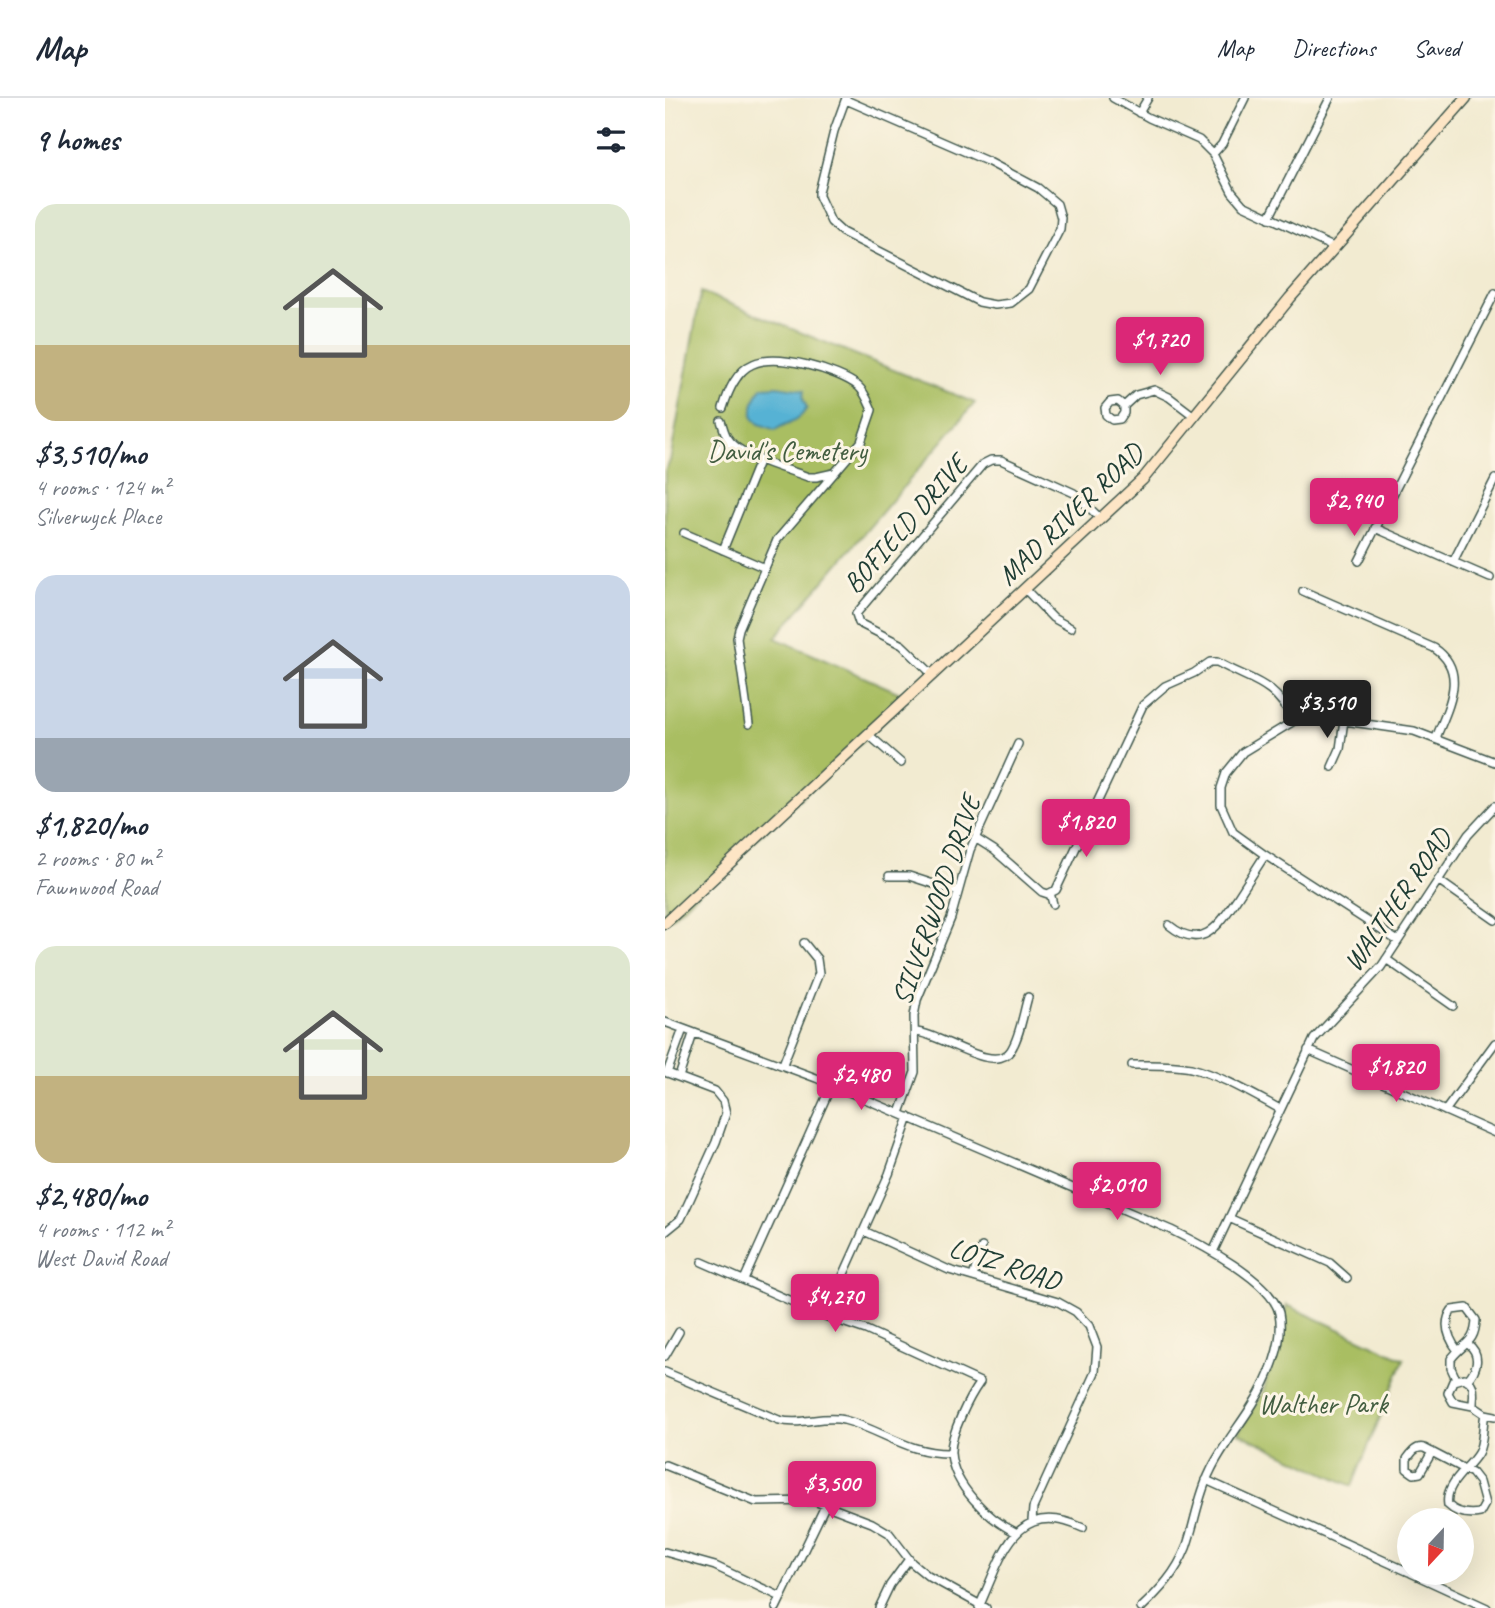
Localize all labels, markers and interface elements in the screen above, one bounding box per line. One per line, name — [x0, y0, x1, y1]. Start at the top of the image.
text: Map — [35, 27, 86, 69]
text: Map — [1217, 33, 1254, 63]
text: Directions — [1292, 33, 1375, 63]
text: Saved — [1413, 33, 1460, 63]
text: 9 homes — [35, 121, 119, 159]
icon: filters — [592, 121, 630, 159]
icon: home — [270, 250, 396, 376]
pin: $1,720 — [1103, 317, 1217, 377]
text: $1,720 — [1132, 325, 1188, 354]
park label: David's Cemetery — [707, 433, 869, 468]
street label: MAD RIVER ROAD — [990, 434, 1152, 592]
text: $3,510/mo — [35, 435, 146, 473]
street label: BOFIELD DRIVE — [835, 445, 977, 600]
text: 4 rooms · 124 m² — [35, 473, 170, 502]
pin: $2,940 — [1297, 478, 1411, 538]
text: $2,940 — [1326, 486, 1382, 515]
text: Silverwyck Place — [35, 502, 161, 531]
icon: home — [270, 621, 396, 747]
pin: $3,510 — [1270, 680, 1384, 740]
text: $3,510 — [1299, 688, 1355, 717]
street label: SILVERWOOD DRIVE — [884, 787, 989, 1009]
pin: $1,820 — [1029, 800, 1143, 859]
text: $1,820/mo — [35, 806, 147, 844]
text: $1,820 — [1058, 807, 1114, 836]
street label: WALTHER ROAD — [1335, 820, 1460, 978]
text: 2 rooms · 80 m² — [35, 844, 159, 873]
text: Fawnwood Road — [35, 873, 158, 902]
icon: home — [270, 992, 396, 1118]
pin: $1,820 — [1339, 1044, 1453, 1104]
pin: $2,480 — [804, 1052, 918, 1112]
text: $1,820 — [1368, 1052, 1424, 1081]
text: $2,480 — [833, 1060, 889, 1089]
pin: $2,010 — [1060, 1162, 1174, 1222]
text: $2,010 — [1089, 1170, 1145, 1199]
text: $2,480/mo — [35, 1177, 147, 1215]
text: 4 rooms · 112 m² — [35, 1215, 170, 1244]
street label: LOTZ ROAD — [945, 1230, 1067, 1299]
text: West David Road — [35, 1244, 167, 1273]
pin: $4,270 — [778, 1274, 892, 1334]
text: $4,270 — [807, 1282, 863, 1311]
park label: Walther Park — [1259, 1386, 1389, 1421]
pin: $3,500 — [775, 1462, 889, 1521]
text: $3,500 — [804, 1469, 860, 1498]
north arrow — [1397, 1508, 1473, 1586]
map controls — [1397, 1508, 1474, 1585]

